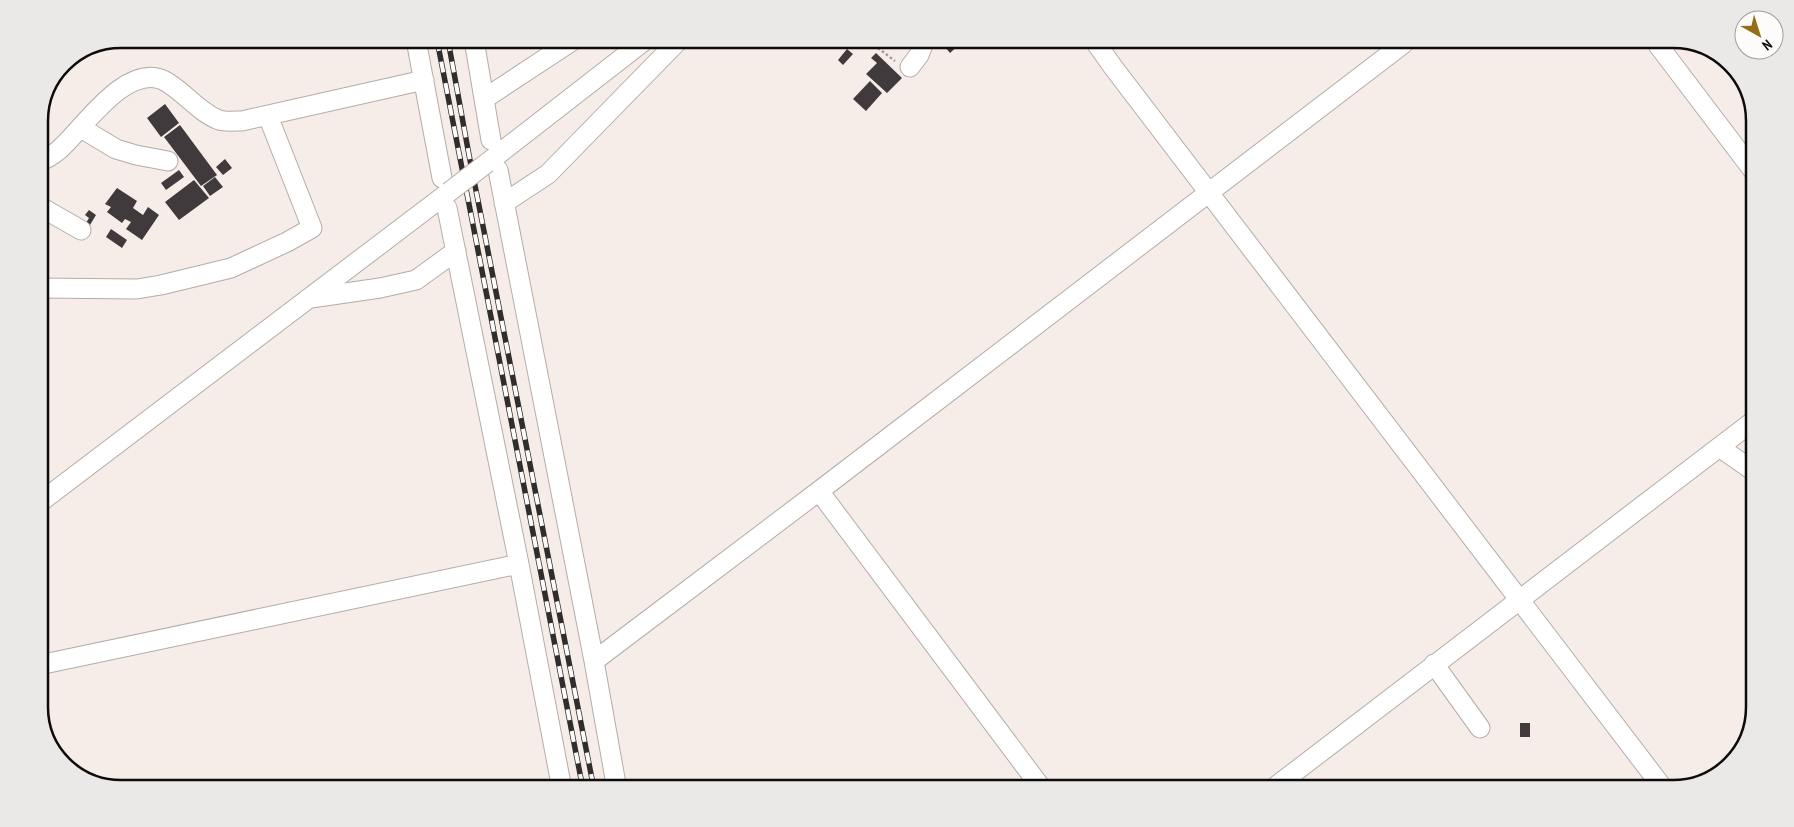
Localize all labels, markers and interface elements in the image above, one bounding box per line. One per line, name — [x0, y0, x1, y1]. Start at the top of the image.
north arrow — [1734, 10, 1784, 60]
text: N — [1759, 36, 1776, 54]

